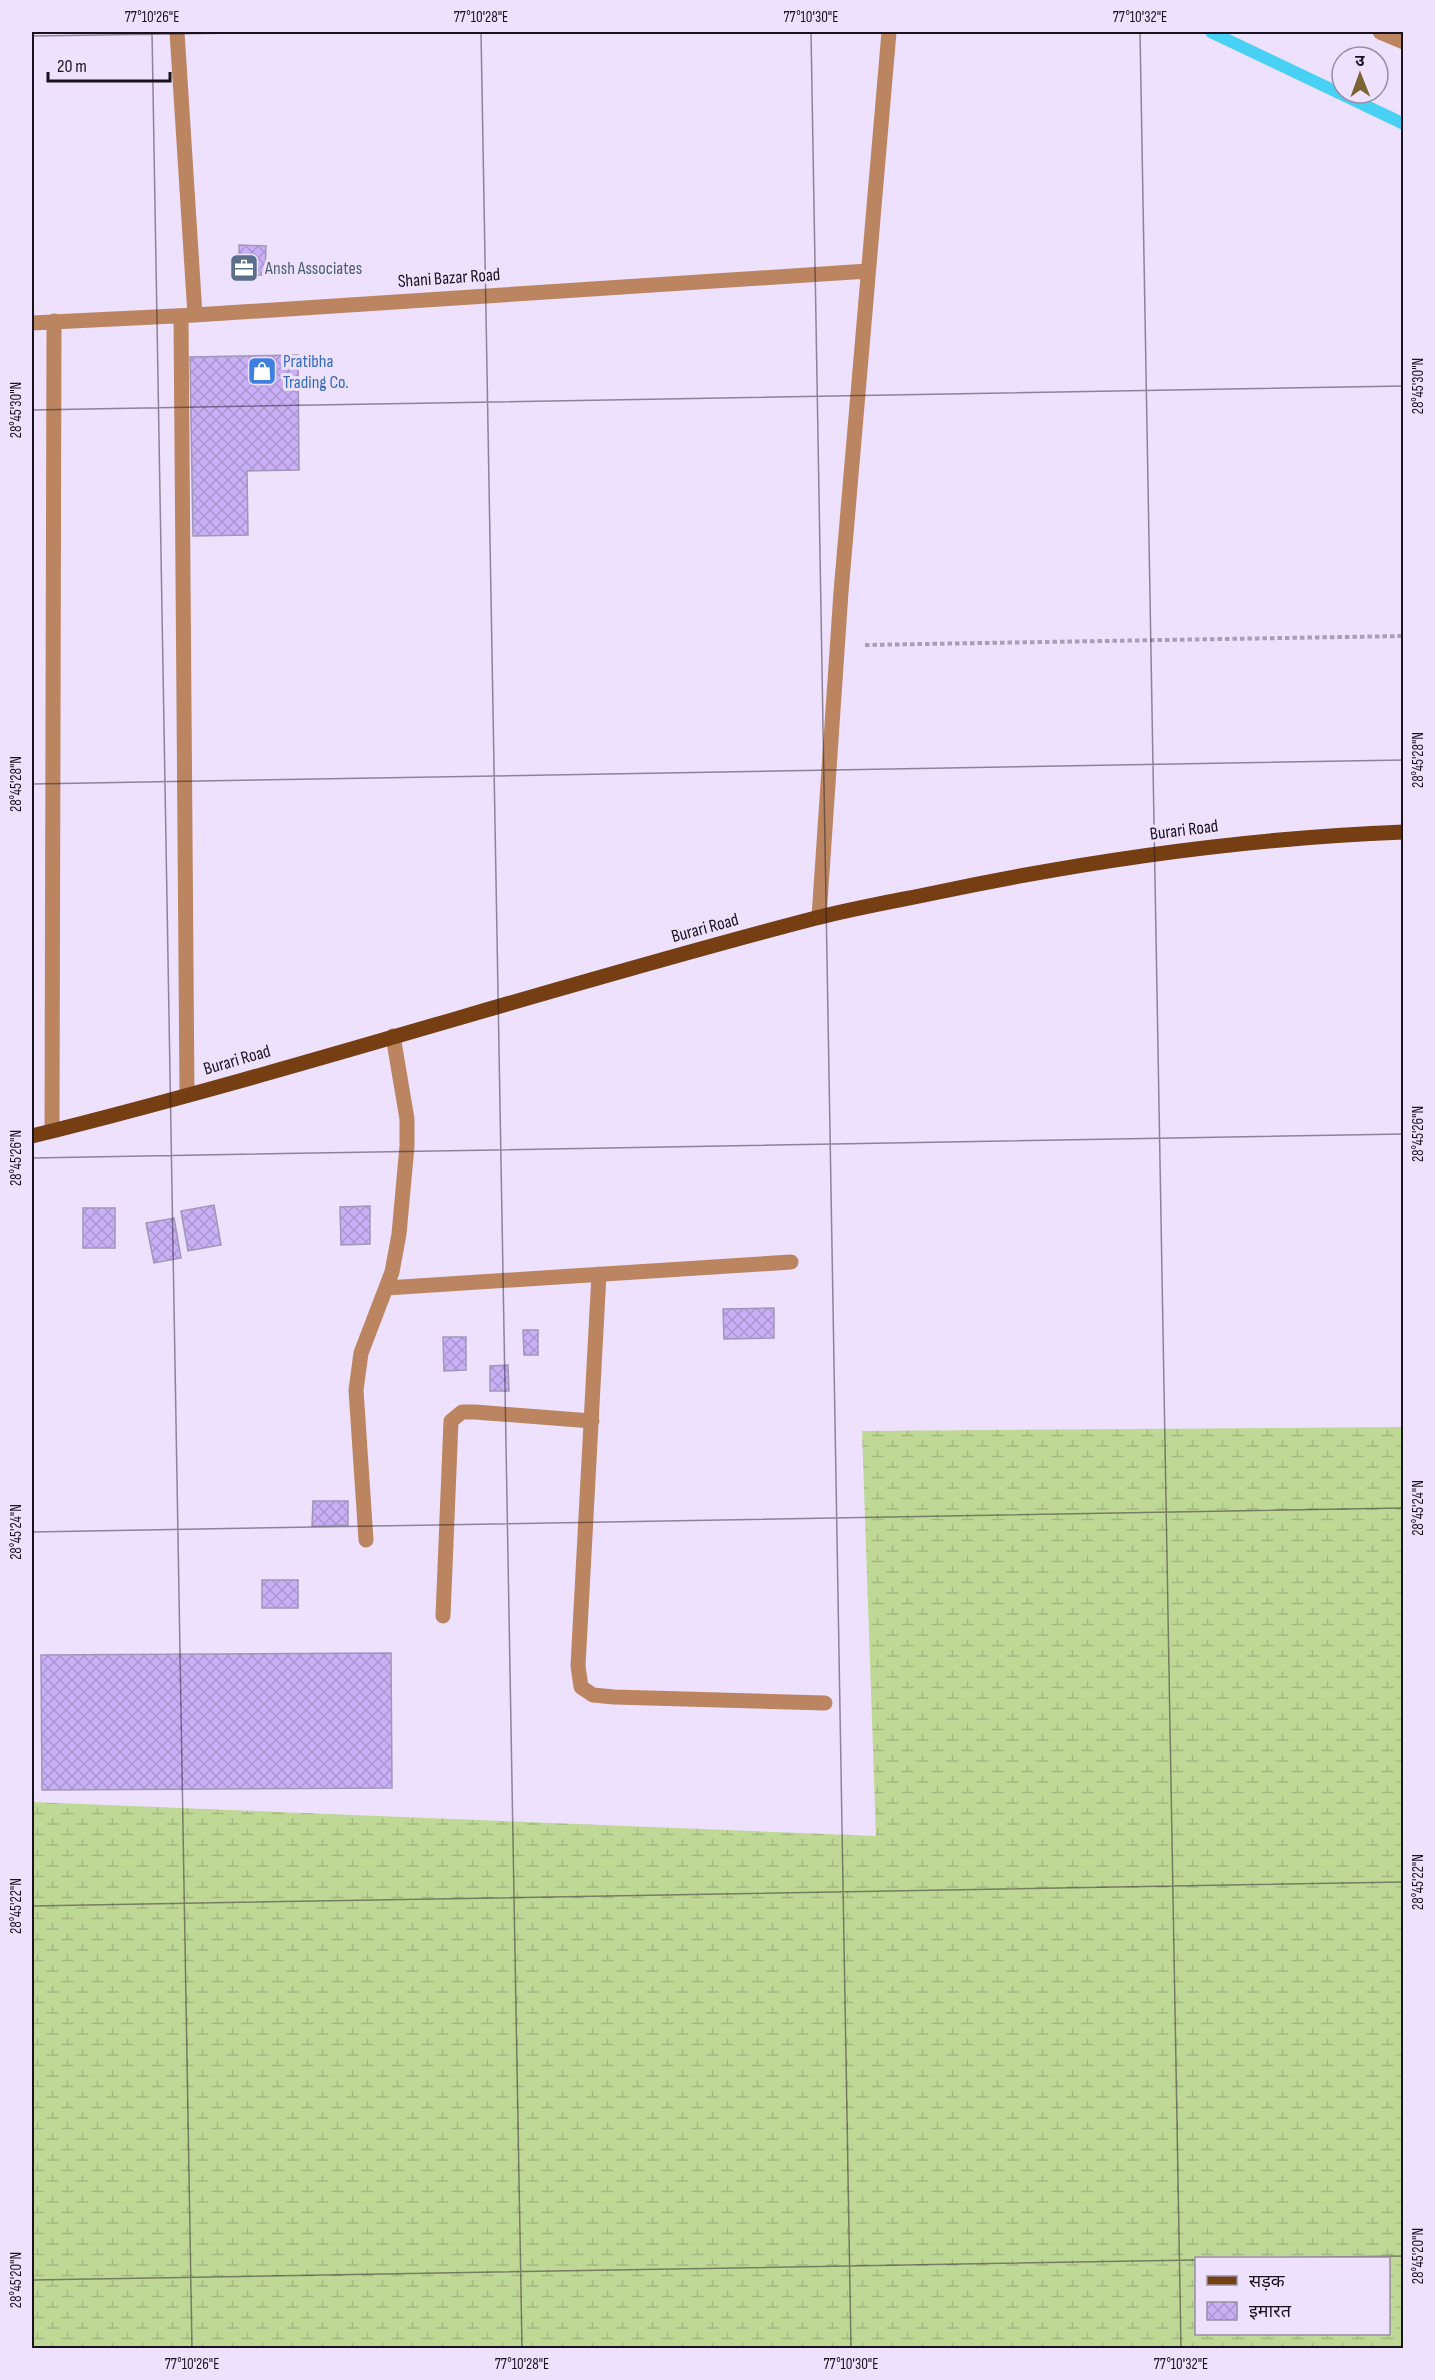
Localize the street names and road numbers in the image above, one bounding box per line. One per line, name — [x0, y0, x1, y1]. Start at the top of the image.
street label: Shani Bazar Road — [397, 264, 501, 292]
street label: Burari Road — [1149, 815, 1219, 845]
street label: Burari Road — [669, 909, 741, 947]
street label: Burari Road — [201, 1040, 273, 1080]

